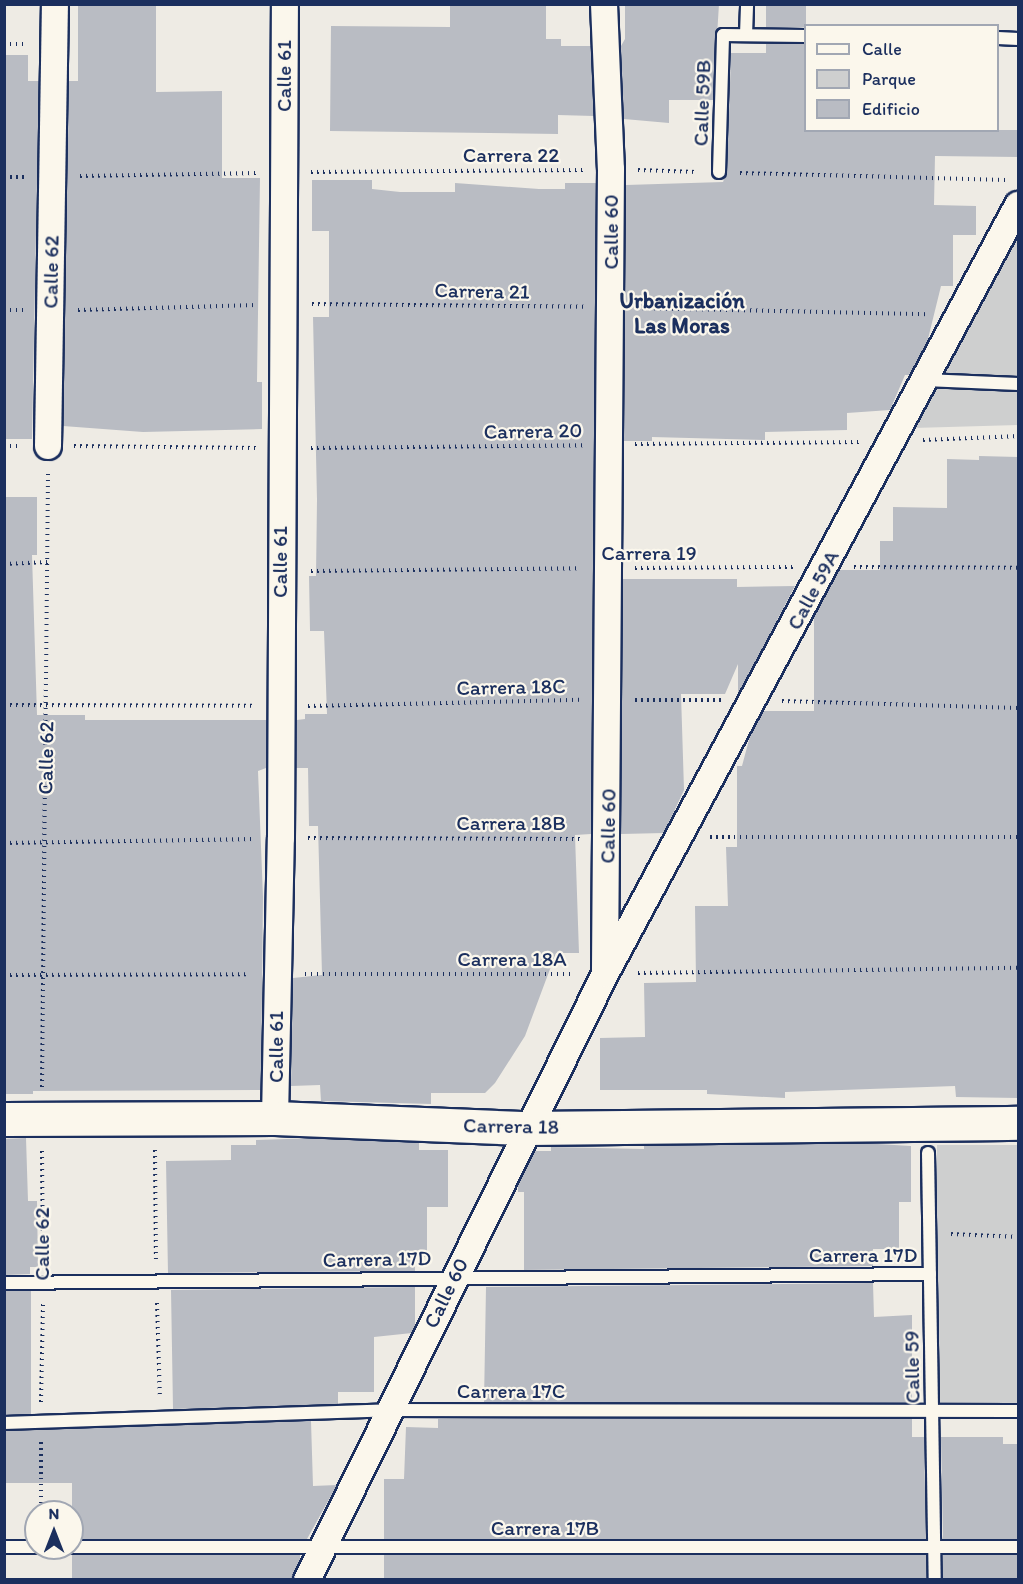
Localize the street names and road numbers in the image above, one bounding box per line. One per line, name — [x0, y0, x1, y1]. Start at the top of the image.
street label: Calle 61 — [271, 40, 297, 112]
street label: Calle 59B — [688, 59, 716, 147]
street label: Carrera 22 — [463, 142, 559, 168]
street label: Calle 60 — [598, 194, 624, 270]
street label: Calle 62 — [38, 235, 64, 309]
street label: Carrera 21 — [434, 278, 530, 304]
street label: Carrera 20 — [483, 418, 583, 444]
street label: Calle 61 — [267, 526, 293, 598]
street label: Carrera 19 — [601, 540, 697, 566]
street label: Calle 59A — [782, 546, 844, 634]
street label: Carrera 18C — [456, 673, 566, 701]
street label: Calle 62 — [33, 721, 59, 795]
street label: Calle 60 — [595, 788, 621, 864]
street label: Carrera 18B — [456, 810, 566, 836]
street label: Carrera 18A — [457, 946, 567, 972]
street label: Calle 61 — [263, 1011, 289, 1083]
street label: Carrera 18 — [463, 1113, 559, 1139]
street label: Calle 62 — [29, 1207, 55, 1281]
street label: Carrera 17D — [809, 1242, 917, 1268]
street label: Carrera 17D — [322, 1245, 432, 1273]
street label: Calle 60 — [418, 1254, 474, 1332]
street label: Calle 59 — [899, 1330, 925, 1404]
street label: Carrera 17C — [457, 1378, 565, 1404]
street label: Carrera 17B — [491, 1515, 599, 1541]

